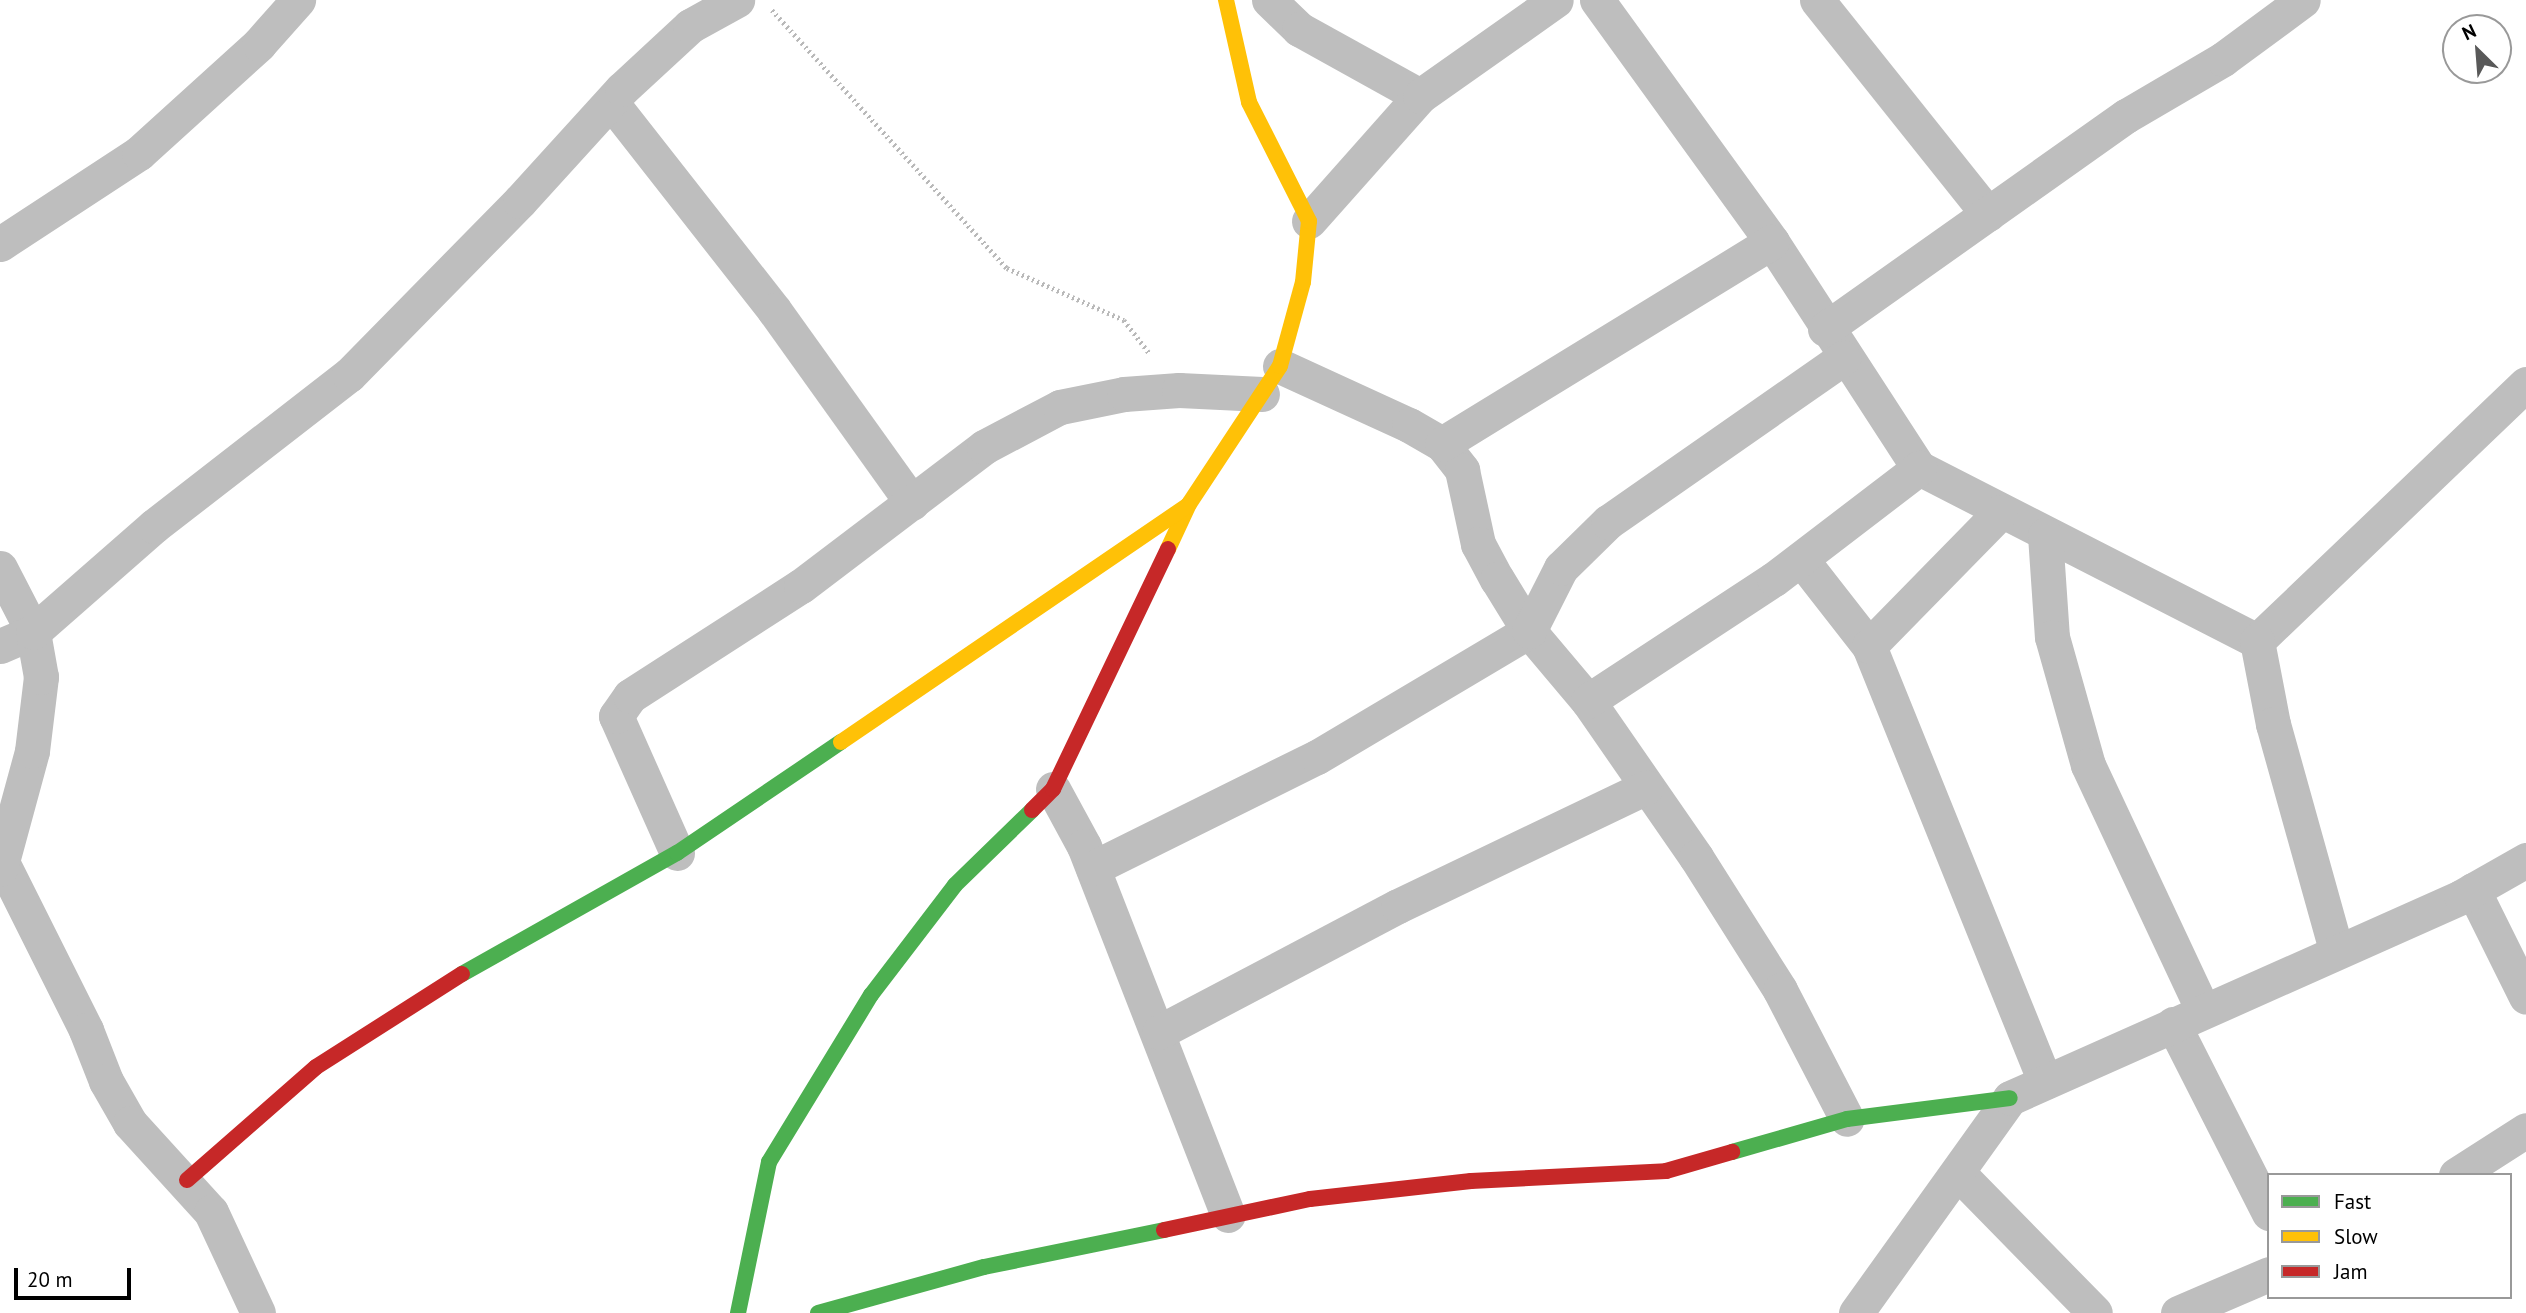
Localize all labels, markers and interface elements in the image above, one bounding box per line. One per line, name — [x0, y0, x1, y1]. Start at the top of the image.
north arrow — [2442, 14, 2512, 84]
text: N — [2458, 18, 2480, 45]
legend — [2267, 1173, 2512, 1299]
text: Fast — [2334, 1188, 2371, 1215]
text: Slow — [2334, 1223, 2378, 1250]
scale bar — [18, 1254, 135, 1298]
text: Jam — [2334, 1258, 2368, 1285]
text: 20 m — [27, 1266, 73, 1293]

